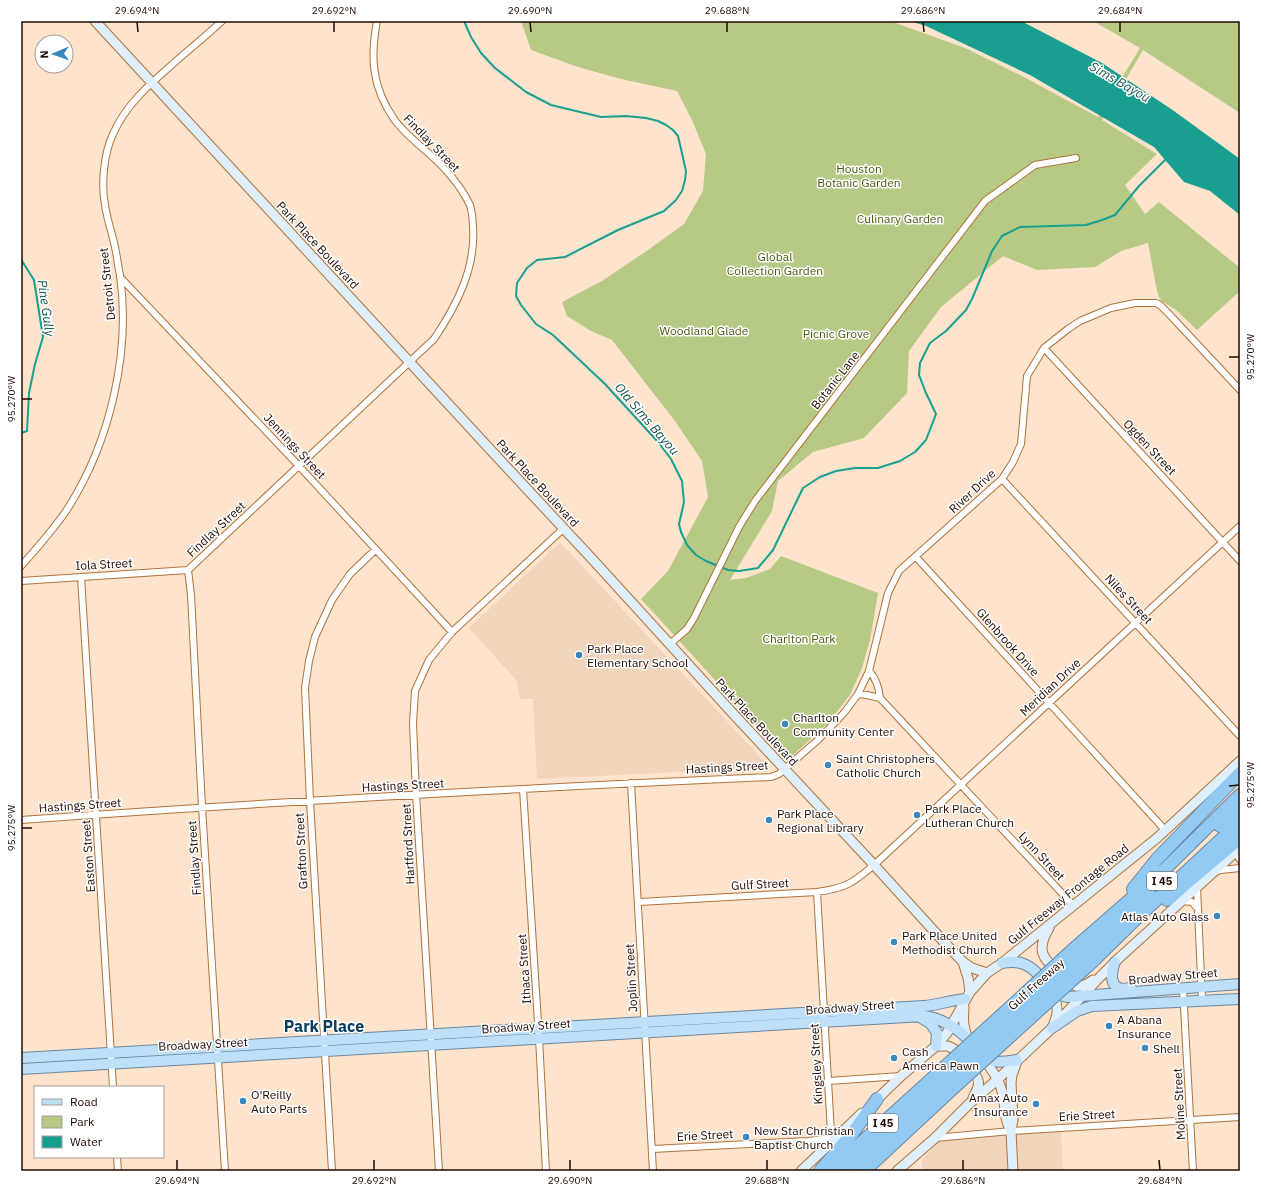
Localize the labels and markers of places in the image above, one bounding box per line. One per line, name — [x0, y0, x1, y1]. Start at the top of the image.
place label: Park Place Elementary School — [587, 641, 688, 670]
marker: Park Place Elementary School — [574, 650, 584, 660]
place label: Charlton Community Center — [793, 710, 894, 739]
marker: Charlton Community Center — [780, 719, 790, 729]
place label: Saint Christophers Catholic Church — [836, 751, 935, 780]
marker: Saint Christophers Catholic Church — [823, 760, 833, 770]
place label: Park Place Lutheran Church — [925, 801, 1014, 830]
place label: Park Place Regional Library — [777, 806, 864, 835]
marker: Park Place Lutheran Church — [912, 810, 922, 820]
marker: Park Place Regional Library — [764, 815, 774, 825]
place label: Atlas Auto Glass — [1121, 909, 1209, 924]
marker: Atlas Auto Glass — [1212, 911, 1222, 921]
place label: Park Place United Methodist Church — [902, 928, 997, 957]
marker: Park Place United Methodist Church — [889, 937, 899, 947]
place label: A Abana Insurance — [1117, 1012, 1172, 1041]
marker: A Abana Insurance — [1104, 1021, 1114, 1031]
place label: Shell — [1153, 1041, 1180, 1056]
marker: Shell — [1140, 1043, 1150, 1053]
place label: Cash America Pawn — [902, 1044, 979, 1073]
marker: Cash America Pawn — [889, 1053, 899, 1063]
place label: O'Reilly Auto Parts — [251, 1087, 307, 1116]
place label: Amax Auto Insurance — [969, 1090, 1028, 1119]
marker: O'Reilly Auto Parts — [238, 1096, 248, 1106]
marker: Amax Auto Insurance — [1031, 1099, 1041, 1109]
place label: New Star Christian Baptist Church — [754, 1123, 854, 1152]
marker: New Star Christian Baptist Church — [741, 1132, 751, 1142]

